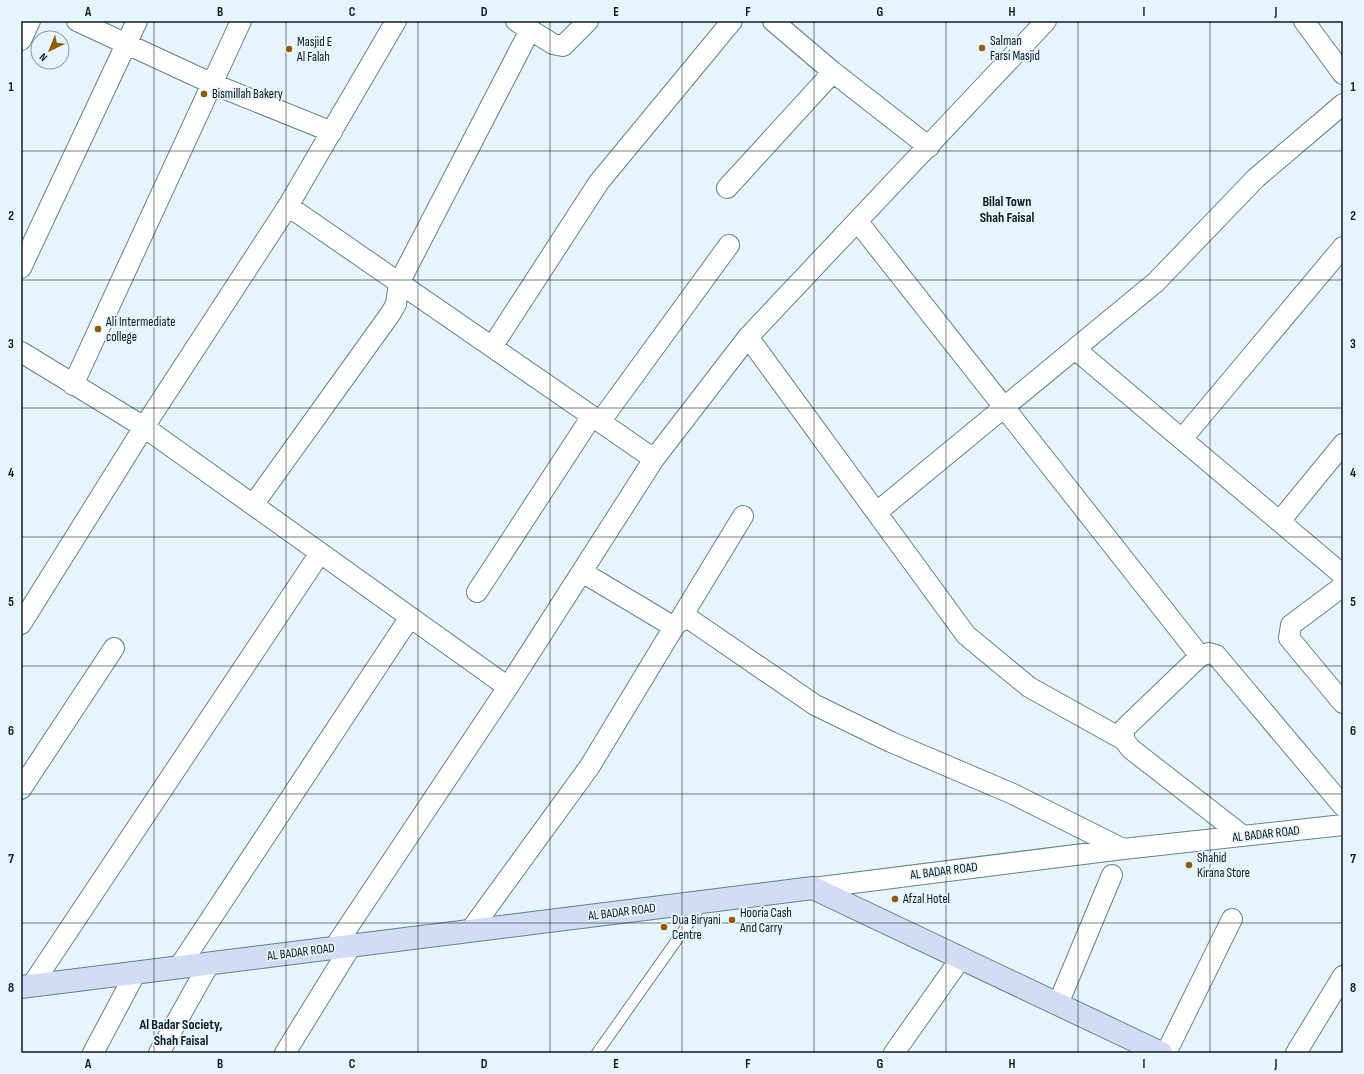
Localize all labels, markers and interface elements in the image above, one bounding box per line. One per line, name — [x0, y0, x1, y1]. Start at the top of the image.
text: A — [84, 4, 92, 20]
text: B — [217, 4, 223, 20]
text: C — [349, 4, 356, 20]
text: D — [481, 4, 488, 20]
text: E — [613, 4, 619, 20]
text: F — [745, 4, 751, 20]
text: G — [877, 4, 884, 20]
text: H — [1009, 4, 1016, 20]
text: I — [1143, 4, 1146, 20]
text: J — [1274, 4, 1278, 20]
north arrow — [30, 30, 70, 70]
place label: Salman Farsi Masjid — [990, 33, 1040, 64]
place label: Masjid E Al Falah — [296, 34, 332, 65]
marker: Salman Farsi Masjid — [977, 43, 987, 53]
marker: Masjid E Al Falah — [284, 44, 294, 54]
text: N — [37, 50, 50, 64]
text: 1 — [8, 79, 14, 95]
text: 1 — [1350, 79, 1356, 95]
place label: Bismillah Bakery — [212, 86, 283, 102]
marker: Bismillah Bakery — [199, 89, 209, 99]
district label: Bilal Town Shah Faisal — [980, 193, 1034, 226]
text: 2 — [8, 208, 14, 224]
text: 2 — [1350, 208, 1356, 224]
place label: Ali Intermediate college — [105, 314, 176, 345]
marker: Ali Intermediate college — [93, 324, 103, 334]
text: 3 — [8, 336, 14, 352]
text: 3 — [1350, 336, 1356, 352]
text: 4 — [8, 465, 14, 481]
text: 4 — [1350, 465, 1356, 481]
text: 5 — [8, 594, 14, 610]
text: 5 — [1350, 594, 1356, 610]
text: 6 — [8, 723, 14, 739]
text: 6 — [1350, 723, 1356, 739]
street label: AL BADAR ROAD — [1230, 822, 1301, 846]
place label: Shahid Kirana Store — [1197, 850, 1250, 881]
text: 7 — [8, 851, 14, 867]
text: 7 — [1350, 851, 1356, 867]
street label: AL BADAR ROAD — [908, 859, 979, 883]
marker: Shahid Kirana Store — [1184, 860, 1194, 870]
place label: Afzal Hotel — [902, 891, 950, 907]
marker: Afzal Hotel — [890, 894, 900, 904]
street label: AL BADAR ROAD — [586, 900, 657, 924]
place label: Hooria Cash And Carry — [739, 905, 792, 936]
place label: Dua Biryani Centre — [672, 912, 721, 943]
marker: Hooria Cash And Carry — [727, 915, 737, 925]
marker: Dua Biryani Centre — [659, 922, 669, 932]
street label: AL BADAR ROAD — [265, 940, 336, 964]
text: 8 — [8, 980, 14, 996]
text: 8 — [1350, 980, 1356, 996]
district label: Al Badar Society, Shah Faisal — [139, 1016, 222, 1049]
text: A — [84, 1056, 92, 1072]
text: B — [217, 1056, 223, 1072]
text: C — [349, 1056, 356, 1072]
text: D — [481, 1056, 488, 1072]
text: E — [613, 1056, 619, 1072]
text: F — [745, 1056, 751, 1072]
text: G — [877, 1056, 884, 1072]
text: H — [1009, 1056, 1016, 1072]
text: I — [1143, 1056, 1146, 1072]
text: J — [1274, 1056, 1278, 1072]

